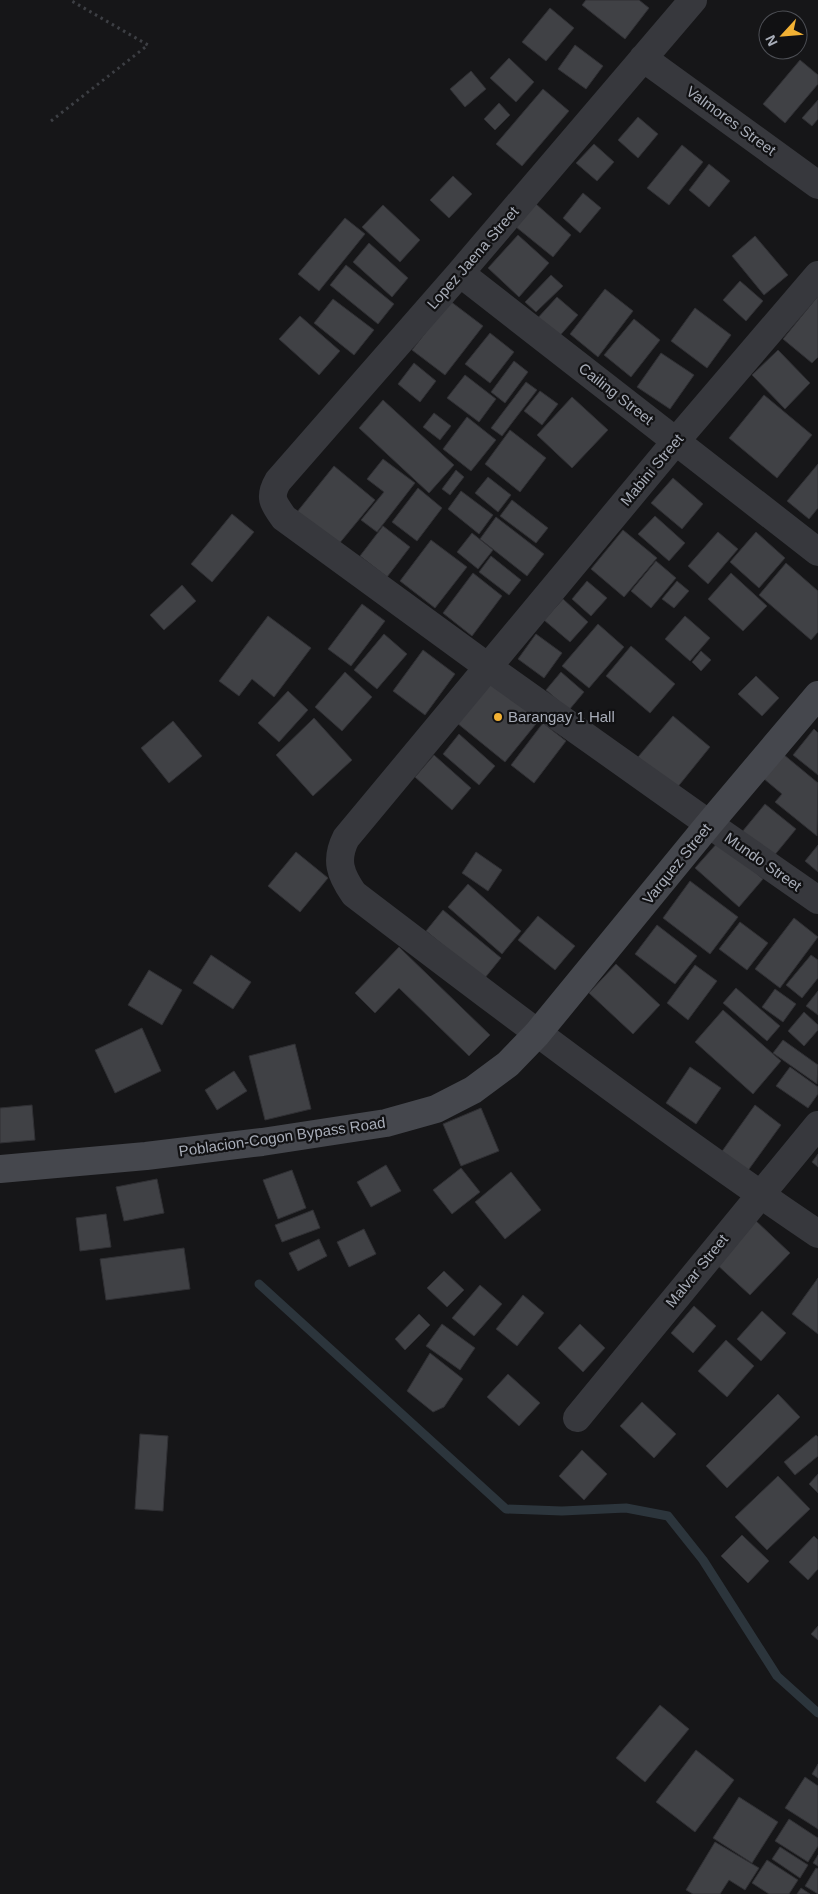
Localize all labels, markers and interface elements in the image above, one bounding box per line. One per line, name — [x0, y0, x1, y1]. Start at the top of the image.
north arrow — [758, 10, 808, 60]
text: N — [762, 33, 781, 49]
street label: Valmores Street — [683, 82, 780, 159]
street label: Lopez Jaena Street — [424, 202, 522, 312]
street label: Cailing Street — [576, 359, 658, 429]
street label: Mabini Street — [617, 430, 687, 509]
place label: Barangay 1 Hall — [508, 708, 615, 725]
marker: Barangay 1 Hall — [492, 711, 504, 723]
street label: Varquez Street — [639, 819, 715, 907]
street label: Mundo Street — [722, 829, 806, 895]
street label: Poblacion-Cogon Bypass Road — [178, 1114, 386, 1159]
street label: Malvar Street — [662, 1230, 732, 1311]

